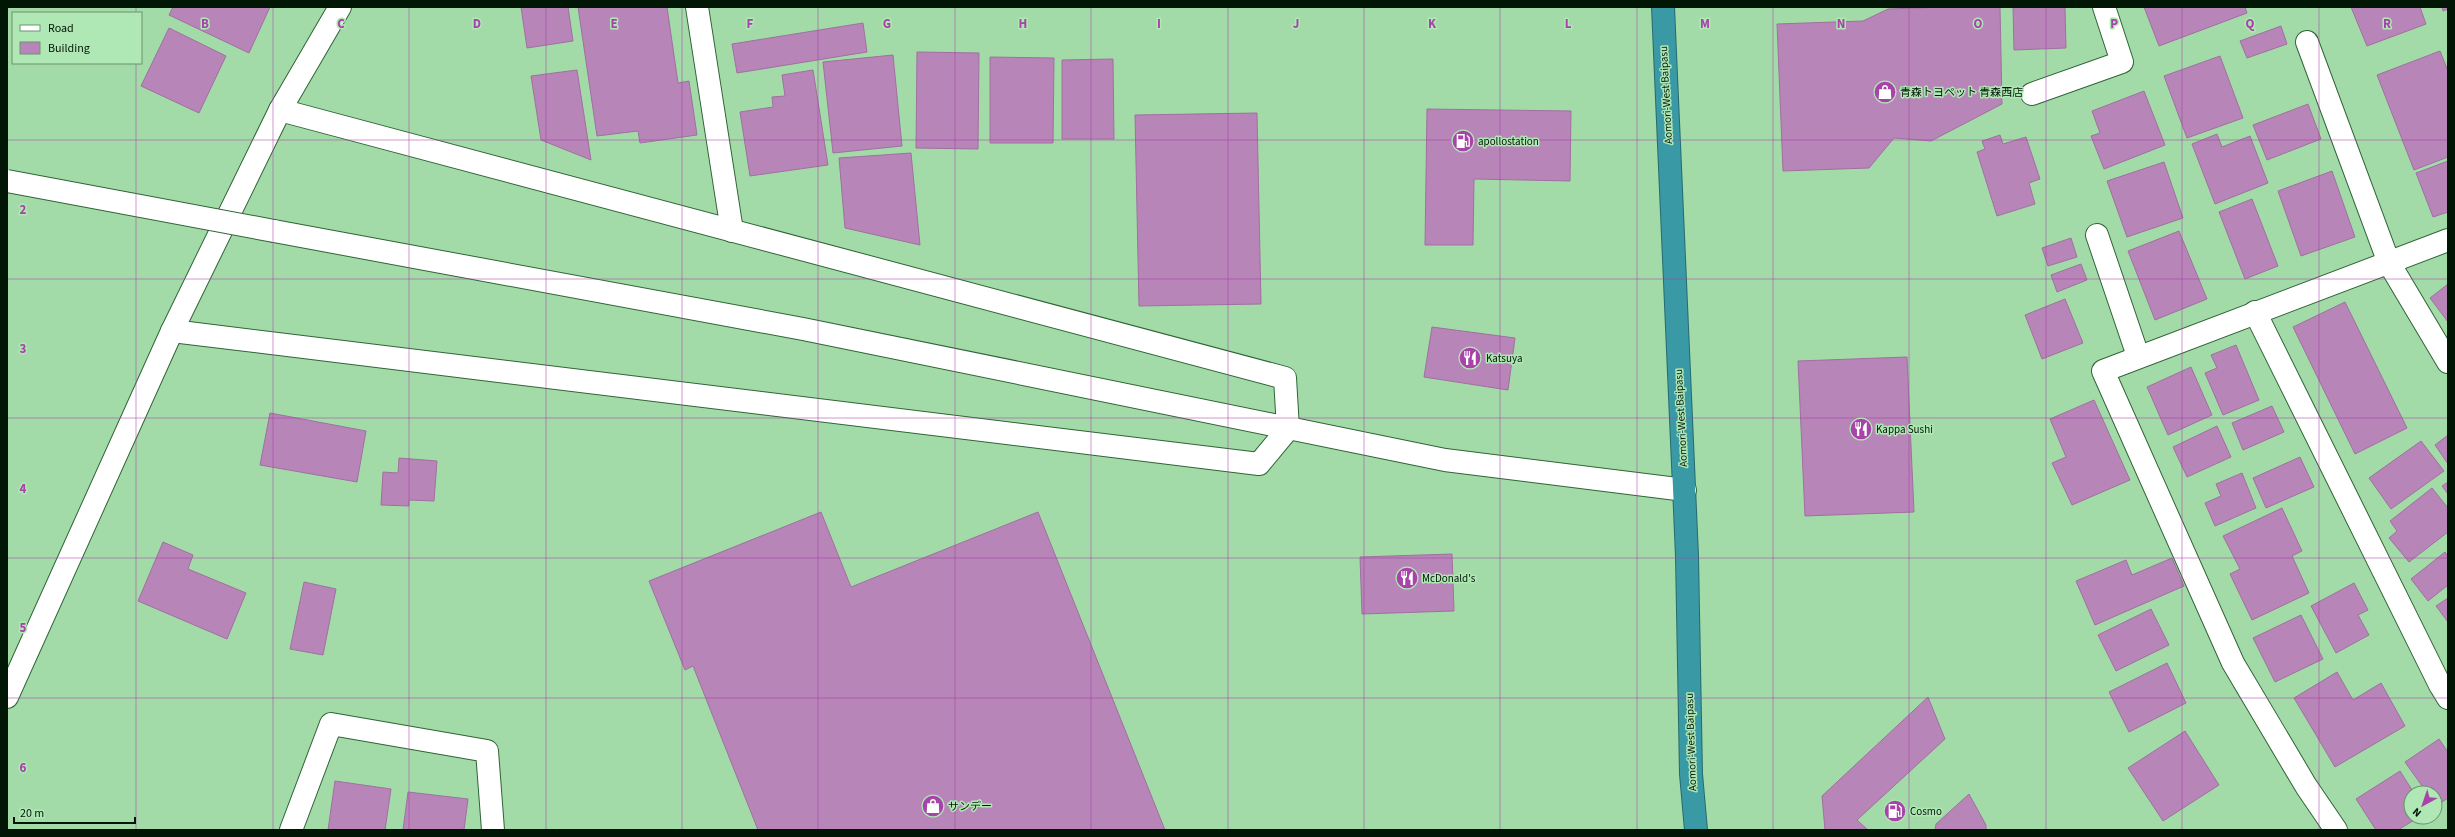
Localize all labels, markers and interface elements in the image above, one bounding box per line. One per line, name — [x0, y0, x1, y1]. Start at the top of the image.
legend — [12, 12, 142, 64]
text: B — [201, 15, 209, 33]
text: C — [337, 15, 345, 33]
text: D — [473, 15, 481, 33]
text: E — [610, 15, 618, 33]
text: F — [747, 15, 754, 33]
text: G — [883, 15, 891, 33]
text: H — [1019, 15, 1027, 33]
text: I — [1157, 15, 1161, 33]
text: J — [1293, 15, 1299, 33]
text: K — [1428, 15, 1437, 33]
text: L — [1565, 15, 1572, 33]
text: M — [1700, 15, 1710, 33]
text: N — [1837, 15, 1845, 33]
text: O — [1974, 15, 1983, 33]
text: P — [2110, 15, 2118, 33]
text: Q — [2246, 15, 2255, 33]
text: R — [2383, 15, 2391, 33]
text: Road — [48, 20, 74, 37]
text: Building — [48, 40, 90, 57]
street label: Aomori-West Baipasu — [1656, 46, 1676, 144]
shop icon: 青森トヨペット 青森西店 — [1872, 79, 1898, 105]
place label: 青森トヨペット 青森西店 — [1900, 85, 2023, 100]
fuel station icon: apollostation — [1450, 128, 1476, 154]
place label: apollostation — [1478, 134, 1539, 149]
text: 2 — [20, 201, 27, 219]
text: 3 — [20, 340, 27, 358]
restaurant icon: Katsuya — [1457, 345, 1483, 371]
place label: Katsuya — [1486, 351, 1522, 366]
street label: Aomori-West Baipasu — [1671, 369, 1691, 467]
restaurant icon: Kappa Sushi — [1848, 416, 1874, 442]
place label: Kappa Sushi — [1876, 422, 1933, 437]
text: 4 — [20, 480, 27, 498]
restaurant icon: McDonald's — [1394, 565, 1420, 591]
place label: McDonald's — [1422, 571, 1476, 586]
text: 5 — [20, 619, 27, 637]
street label: Aomori-West Baipasu — [1682, 693, 1700, 791]
text: 6 — [20, 759, 27, 777]
north arrow — [2403, 785, 2443, 825]
shop icon: サンデー — [920, 793, 946, 819]
fuel station icon: Cosmo — [1882, 798, 1908, 824]
scale bar — [14, 799, 135, 825]
place label: サンデー — [948, 799, 992, 814]
place label: Cosmo — [1910, 804, 1942, 819]
text: N — [2409, 804, 2425, 820]
text: 20 m — [20, 805, 44, 822]

